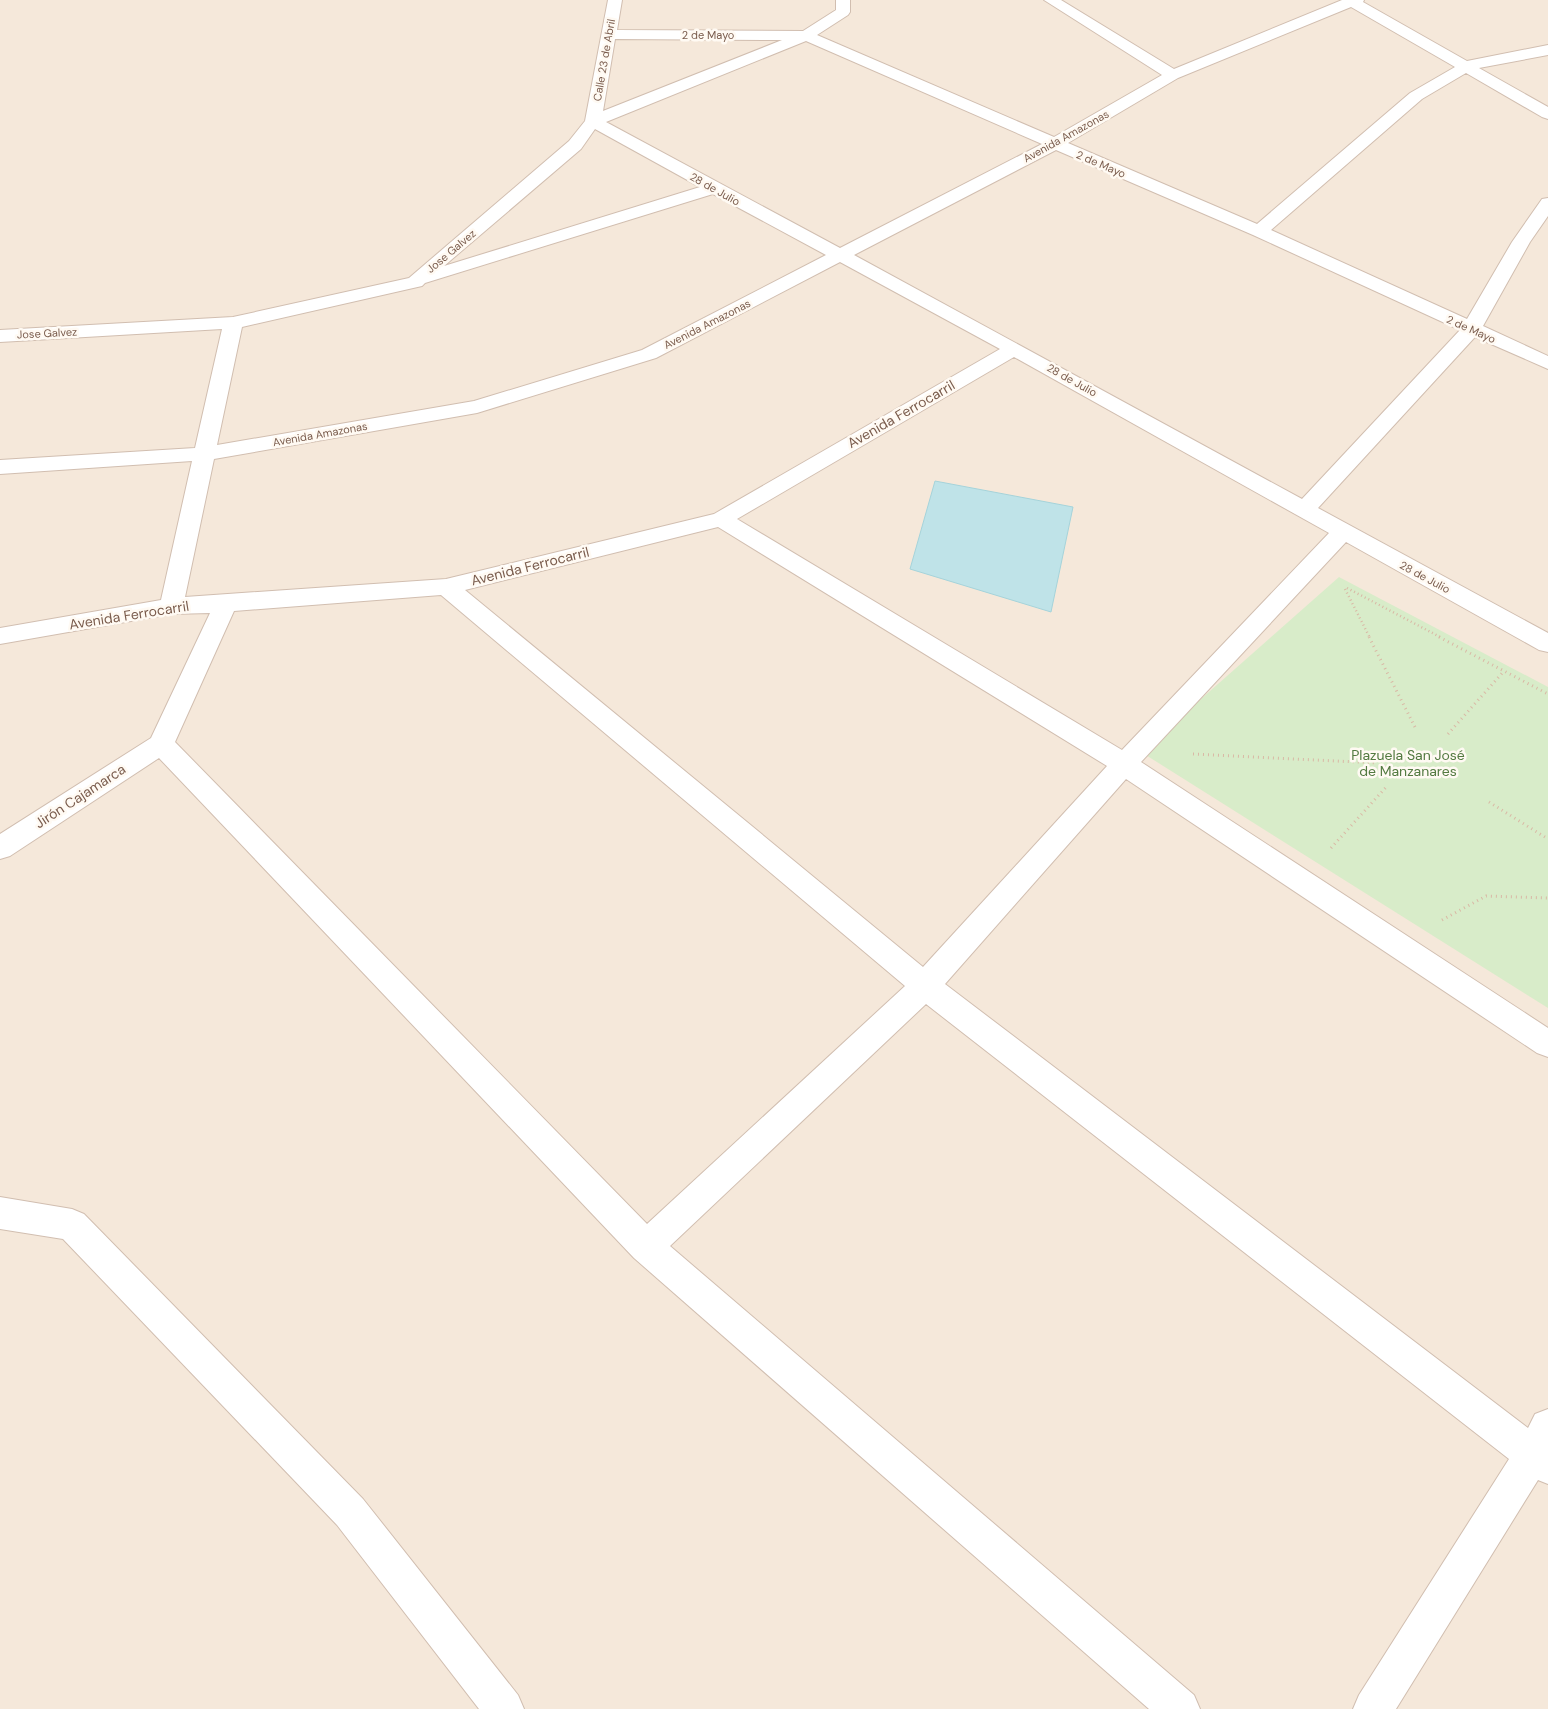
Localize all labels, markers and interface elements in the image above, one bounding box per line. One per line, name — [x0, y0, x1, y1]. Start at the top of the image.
street label: Calle 23 de Abril — [590, 18, 618, 102]
street label: 2 de Mayo — [682, 28, 734, 42]
street label: Avenida Amazonas — [1021, 107, 1111, 165]
street label: 2 de Mayo — [1074, 147, 1128, 181]
street label: 28 de Julio — [687, 169, 743, 209]
street label: Jose Galvez — [423, 226, 479, 276]
street label: Avenida Amazonas — [661, 296, 753, 352]
street label: 2 de Mayo — [1444, 312, 1498, 346]
street label: Jose Galvez — [17, 324, 77, 342]
street label: 28 de Julio — [1044, 360, 1100, 400]
street label: Avenida Ferrocarril — [844, 376, 958, 452]
street label: Avenida Amazonas — [272, 419, 368, 449]
street label: Avenida Ferrocarril — [469, 543, 591, 589]
street label: 28 de Julio — [1397, 558, 1453, 596]
street label: Avenida Ferrocarril — [68, 597, 190, 633]
park label: Plazuela San José de Manzanares — [1351, 746, 1465, 780]
street label: Jirón Cajamarca — [31, 760, 129, 832]

